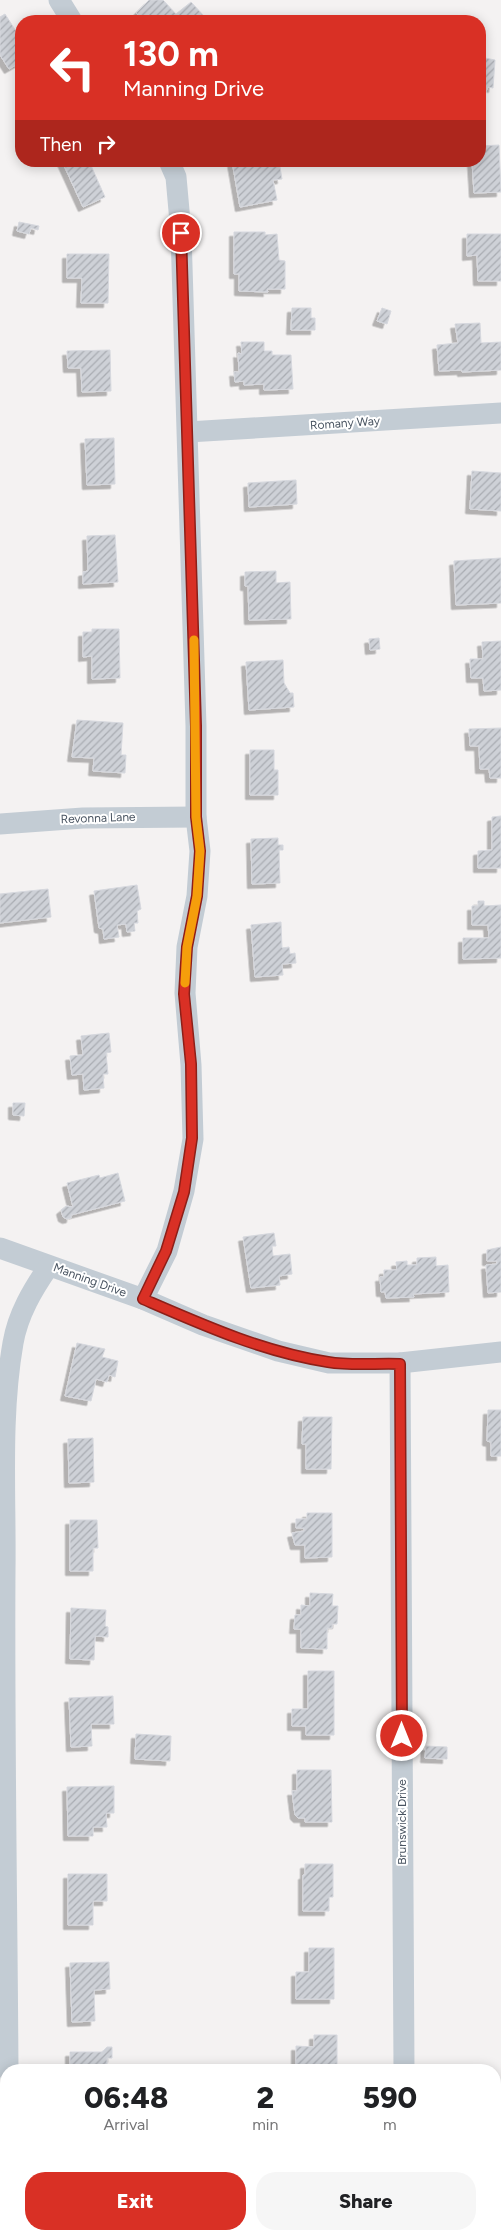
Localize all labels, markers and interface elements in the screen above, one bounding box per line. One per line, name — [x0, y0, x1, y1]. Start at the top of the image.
text: 130 m — [123, 33, 219, 75]
icon: left — [40, 35, 105, 100]
text: Manning Drive — [123, 75, 264, 102]
icon: right — [92, 130, 120, 158]
text: Then — [40, 133, 82, 156]
pin — [160, 212, 202, 254]
icon: arrive — [167, 219, 195, 247]
street label: Romany Way — [310, 414, 381, 432]
street label: Revonna Lane — [60, 810, 136, 826]
street label: Manning Drive — [51, 1260, 129, 1300]
position arrow — [375, 1709, 427, 1761]
street label: Brunswick Drive — [395, 1779, 409, 1865]
text: 06:48 — [84, 2079, 168, 2116]
text: 2 — [257, 2079, 274, 2116]
text: 590 — [362, 2079, 417, 2116]
text: Arrival — [104, 2115, 149, 2134]
text: min — [252, 2115, 278, 2134]
text: m — [383, 2115, 397, 2134]
button: Exit — [25, 2172, 246, 2230]
button: Share — [256, 2172, 476, 2230]

